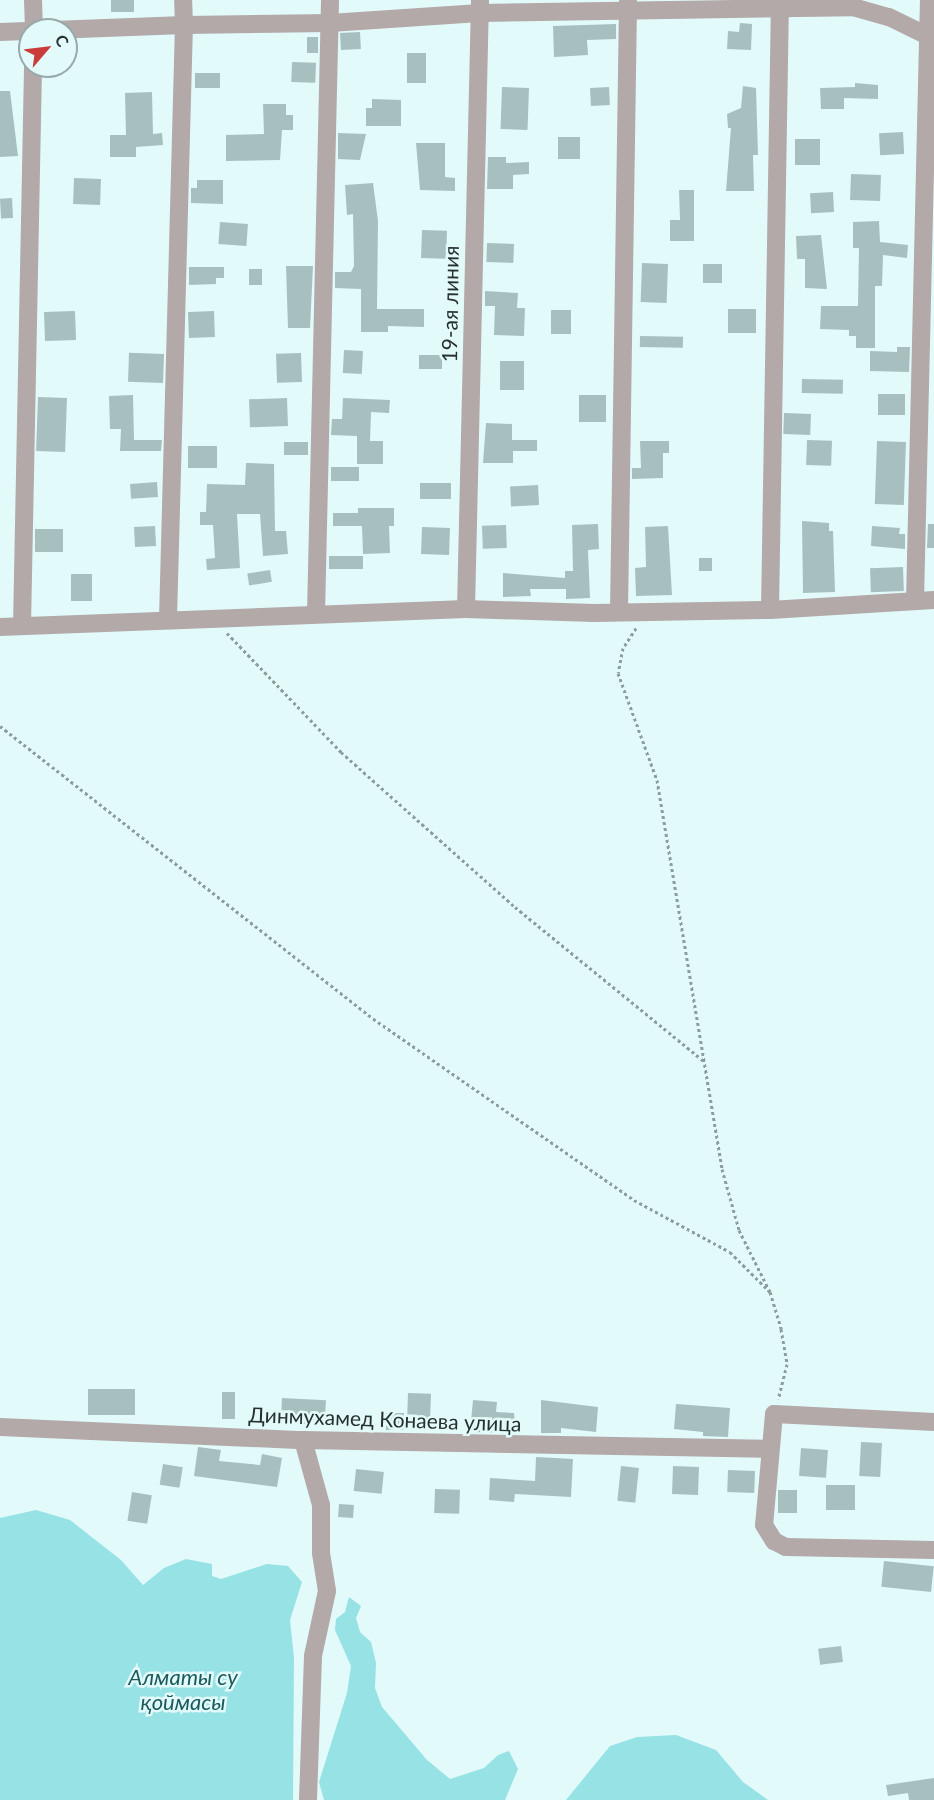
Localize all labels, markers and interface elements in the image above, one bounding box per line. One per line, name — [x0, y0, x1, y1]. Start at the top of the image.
north arrow — [18, 18, 78, 78]
text: С — [52, 31, 73, 49]
street label: 19-ая линия — [436, 245, 464, 363]
street label: Динмухамед Конаева улица — [248, 1402, 522, 1436]
water label: Алматы су қоймасы — [128, 1663, 238, 1714]

